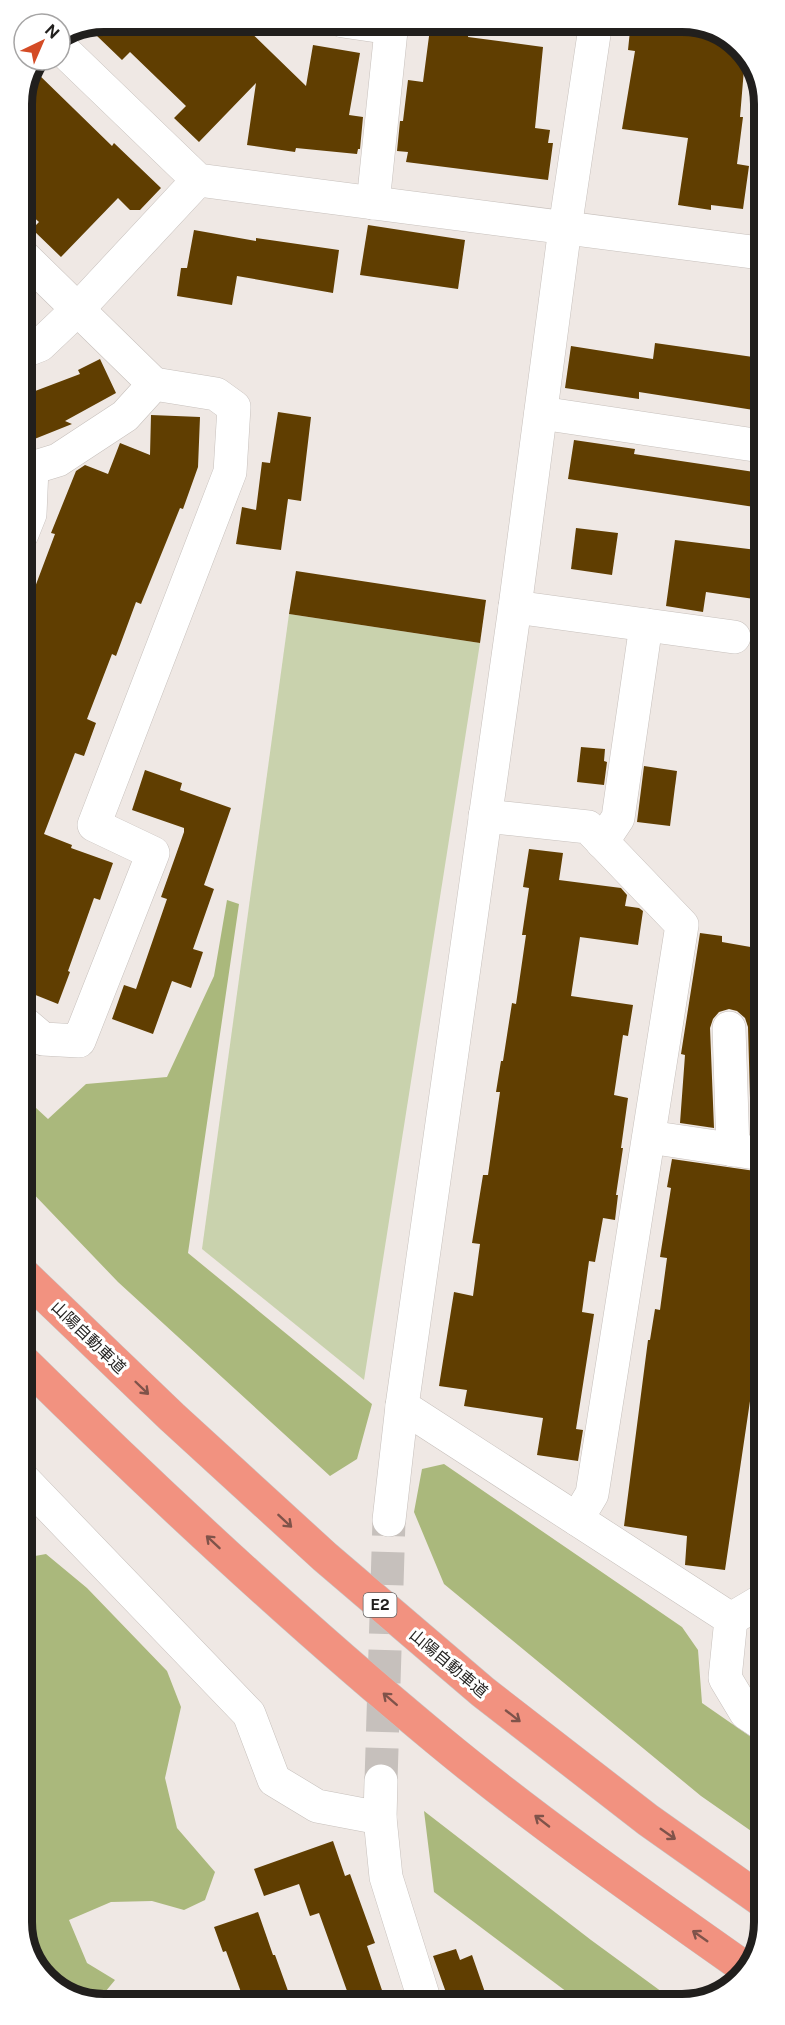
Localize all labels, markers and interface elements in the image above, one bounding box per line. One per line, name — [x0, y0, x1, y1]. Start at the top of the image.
north arrow — [12, 12, 72, 72]
text: N — [41, 20, 63, 43]
street label: 山陽自動車道 — [48, 1297, 130, 1378]
one-way arrow — [135, 1381, 150, 1395]
one-way arrow — [277, 1513, 292, 1527]
one-way arrow — [205, 1535, 220, 1549]
road number: E2 — [364, 1593, 397, 1617]
street label: 山陽自動車道 — [406, 1625, 492, 1702]
one-way arrow — [383, 1692, 398, 1706]
one-way arrow — [505, 1709, 521, 1722]
one-way arrow — [535, 1814, 551, 1827]
one-way arrow — [659, 1828, 675, 1840]
one-way arrow — [692, 1930, 708, 1942]

